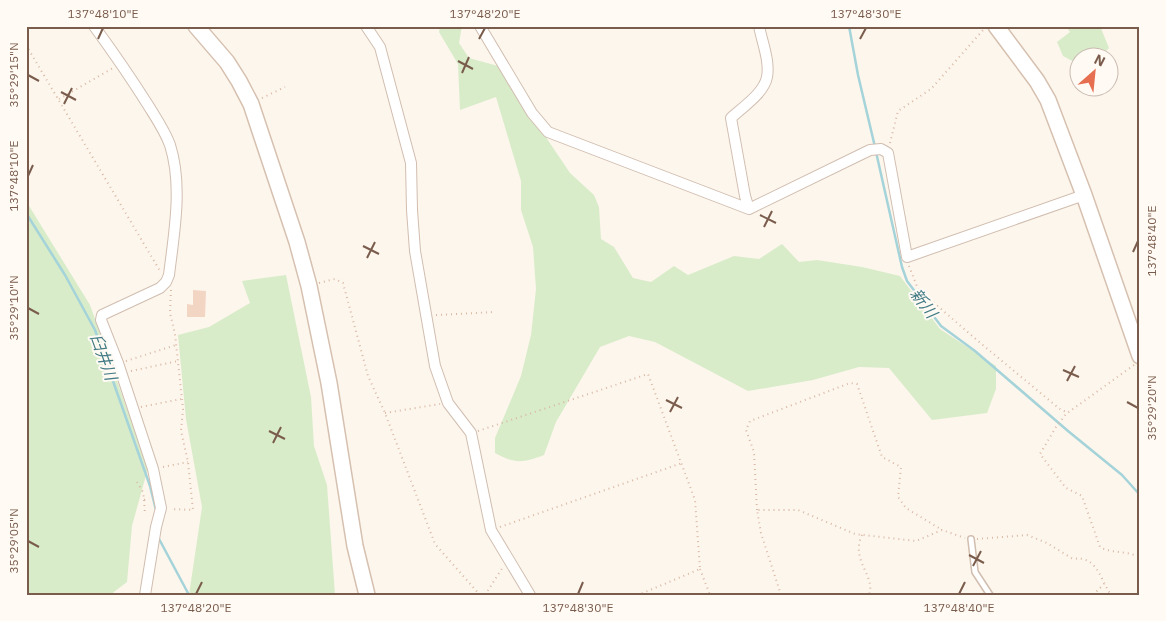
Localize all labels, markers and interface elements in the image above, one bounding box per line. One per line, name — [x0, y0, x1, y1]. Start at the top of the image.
text: 137°48'10"E — [68, 6, 138, 21]
text: 137°48'20"E — [450, 6, 520, 21]
text: 137°48'30"E — [831, 6, 901, 21]
text: 35°29'15"N — [6, 42, 21, 108]
north arrow — [1068, 48, 1118, 98]
text: N — [1091, 50, 1109, 71]
text: 137°48'10"E — [6, 141, 21, 211]
text: 137°48'40"E — [1144, 206, 1159, 276]
text: 35°29'10"N — [6, 275, 21, 341]
water label: 新川 — [906, 284, 943, 323]
water label: 臼井川 — [86, 331, 122, 385]
text: 35°29'20"N — [1144, 375, 1159, 441]
text: 35°29'05"N — [6, 508, 21, 574]
text: 137°48'20"E — [161, 600, 231, 615]
text: 137°48'30"E — [543, 600, 613, 615]
text: 137°48'40"E — [924, 600, 994, 615]

